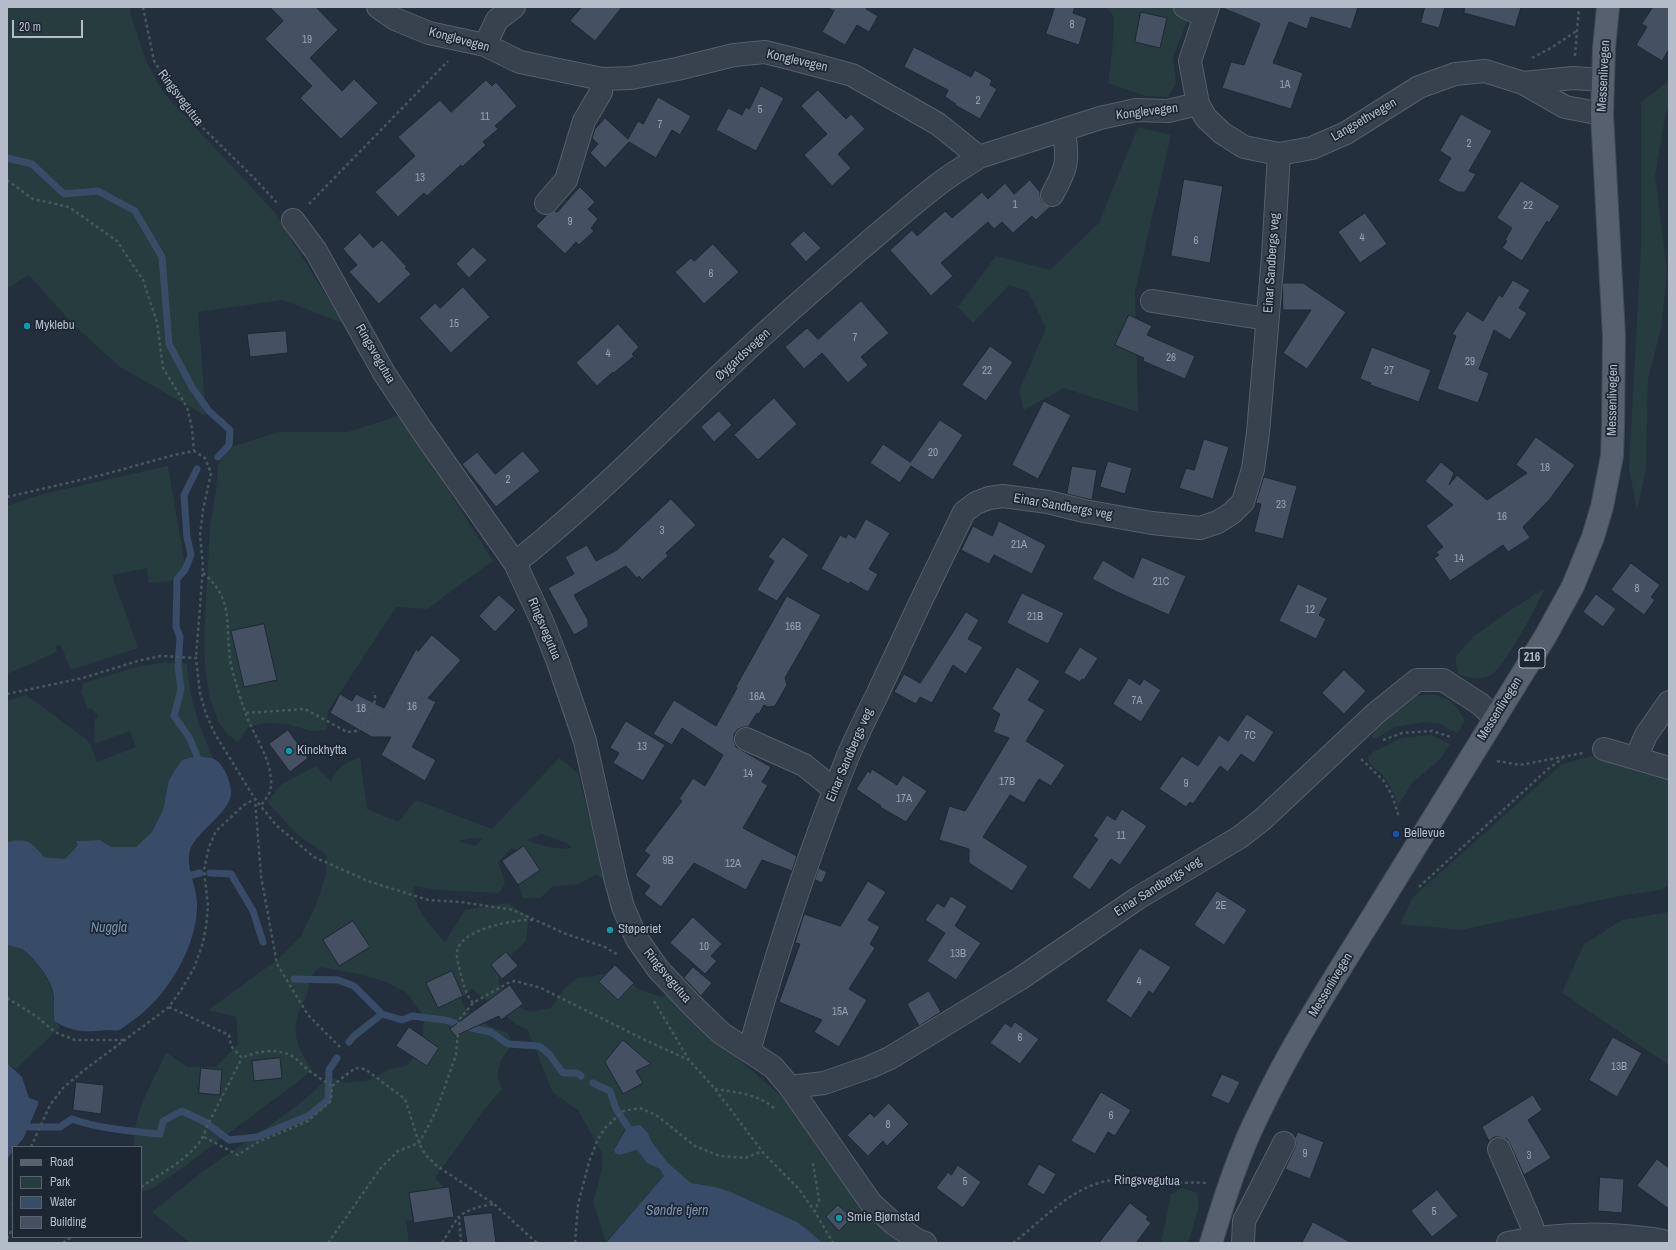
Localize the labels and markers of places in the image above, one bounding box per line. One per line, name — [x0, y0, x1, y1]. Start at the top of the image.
place label: Myklebu — [35, 318, 75, 334]
marker: Myklebu — [22, 321, 32, 331]
place label: Kinckhytta — [297, 743, 347, 759]
marker: Kinckhytta — [284, 746, 294, 756]
place label: Bellevue — [1404, 826, 1445, 842]
marker: Bellevue — [1391, 829, 1401, 839]
place label: Støperiet — [618, 922, 661, 938]
marker: Støperiet — [605, 925, 615, 935]
place label: Smie Bjørnstad — [847, 1210, 920, 1226]
marker: Smie Bjørnstad — [834, 1213, 844, 1223]

